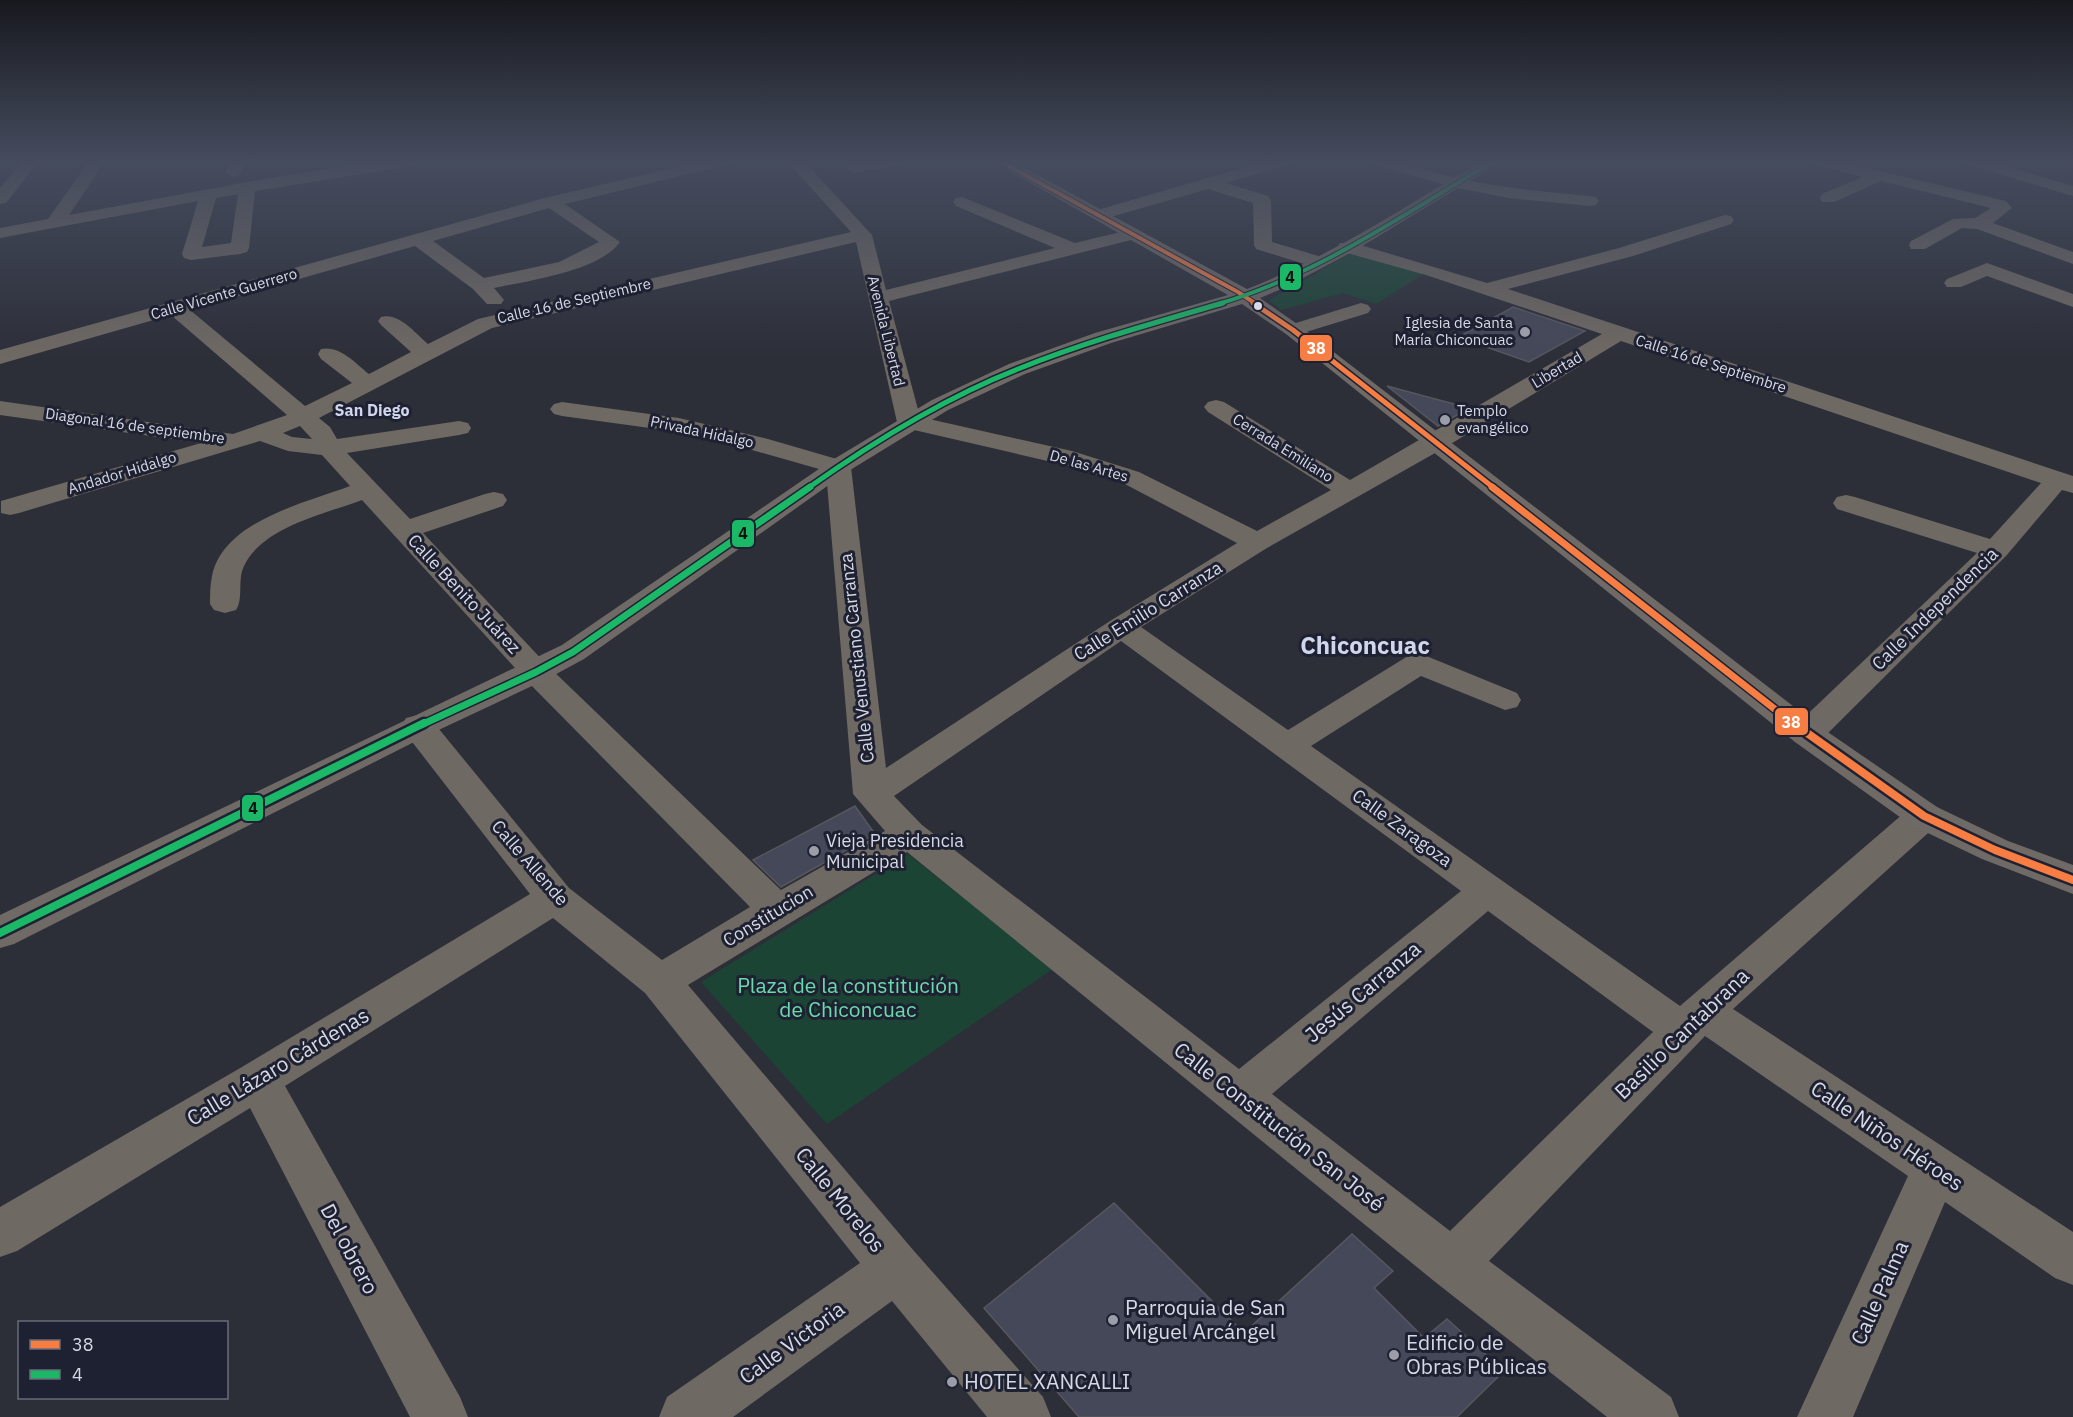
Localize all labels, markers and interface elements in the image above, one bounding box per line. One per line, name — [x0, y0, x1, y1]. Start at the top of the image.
line badge: 4 — [1279, 263, 1302, 291]
street label: Calle Vicente Guerrero — [148, 264, 299, 324]
text: 4 — [1285, 267, 1295, 287]
street label: Calle 16 de Septiembre — [495, 274, 653, 327]
street label: Avenida Libertad — [864, 274, 909, 388]
unlabelled marker — [1252, 300, 1264, 312]
place label: Iglesia de Santa María Chiconcuac — [1394, 313, 1513, 349]
marker: Iglesia de Santa María Chiconcuac — [1518, 325, 1532, 339]
street label: Calle 16 de Septiembre — [1633, 330, 1789, 397]
line badge: 38 — [1299, 334, 1333, 362]
text: 38 — [1306, 338, 1326, 358]
street label: Libertad — [1528, 347, 1586, 392]
district label: San Diego — [335, 400, 409, 420]
place label: Templo evangélico — [1457, 401, 1529, 437]
street label: Diagonal 16 de septiembre — [44, 403, 226, 448]
street label: Cerrada Emiliano — [1229, 409, 1337, 486]
street label: Privada Hidalgo — [649, 411, 755, 452]
marker: Templo evangélico — [1438, 413, 1452, 427]
street label: De las Artes — [1048, 445, 1131, 486]
street label: Andador Hidalgo — [65, 447, 178, 498]
line badge: 4 — [731, 519, 755, 548]
text: 4 — [738, 523, 748, 543]
street label: Calle Benito Juárez — [403, 529, 526, 658]
street label: Calle Independencia — [1867, 542, 2003, 675]
street label: Calle Venustiano Carranza — [834, 552, 879, 764]
street label: Calle Emilio Carranza — [1069, 555, 1227, 666]
district label: Chiconcuac — [1300, 629, 1430, 661]
line badge: 38 — [1774, 707, 1809, 736]
text: 38 — [1781, 712, 1801, 732]
street label: Calle Zaragoza — [1348, 784, 1457, 872]
line badge: 4 — [241, 794, 264, 822]
text: 4 — [248, 798, 258, 818]
street label: Calle Allende — [487, 815, 574, 910]
place label: Vieja Presidencia Municipal — [826, 829, 964, 873]
marker: Vieja Presidencia Municipal — [807, 844, 821, 858]
street label: Constitucion — [718, 880, 817, 952]
street label: Jesús Carranza — [1298, 934, 1426, 1048]
street label: Basilio Cantabrana — [1608, 962, 1755, 1105]
park label: Plaza de la constitución de Chiconcuac — [737, 971, 959, 1023]
street label: Calle Lázaro Cárdenas — [181, 1001, 374, 1132]
street label: Calle Constitución San José — [1169, 1035, 1391, 1217]
street label: Calle Niños Héroes — [1806, 1074, 1969, 1197]
street label: Calle Morelos — [790, 1141, 892, 1258]
street label: Del obrero — [314, 1198, 385, 1299]
street label: Calle Palma — [1844, 1236, 1914, 1349]
place label: Parroquia de San Miguel Arcángel — [1125, 1293, 1285, 1345]
street label: Calle Victoria — [733, 1294, 850, 1390]
marker: Parroquia de San Miguel Arcángel — [1106, 1313, 1120, 1327]
legend — [18, 1321, 228, 1399]
place label: Edificio de Obras Públicas — [1406, 1328, 1547, 1380]
text: 38 — [72, 1333, 94, 1356]
marker: Edificio de Obras Públicas — [1387, 1348, 1401, 1362]
text: 4 — [72, 1363, 83, 1386]
place label: HOTEL XANCALLI — [964, 1367, 1130, 1395]
marker: HOTEL XANCALLI — [945, 1375, 959, 1389]

